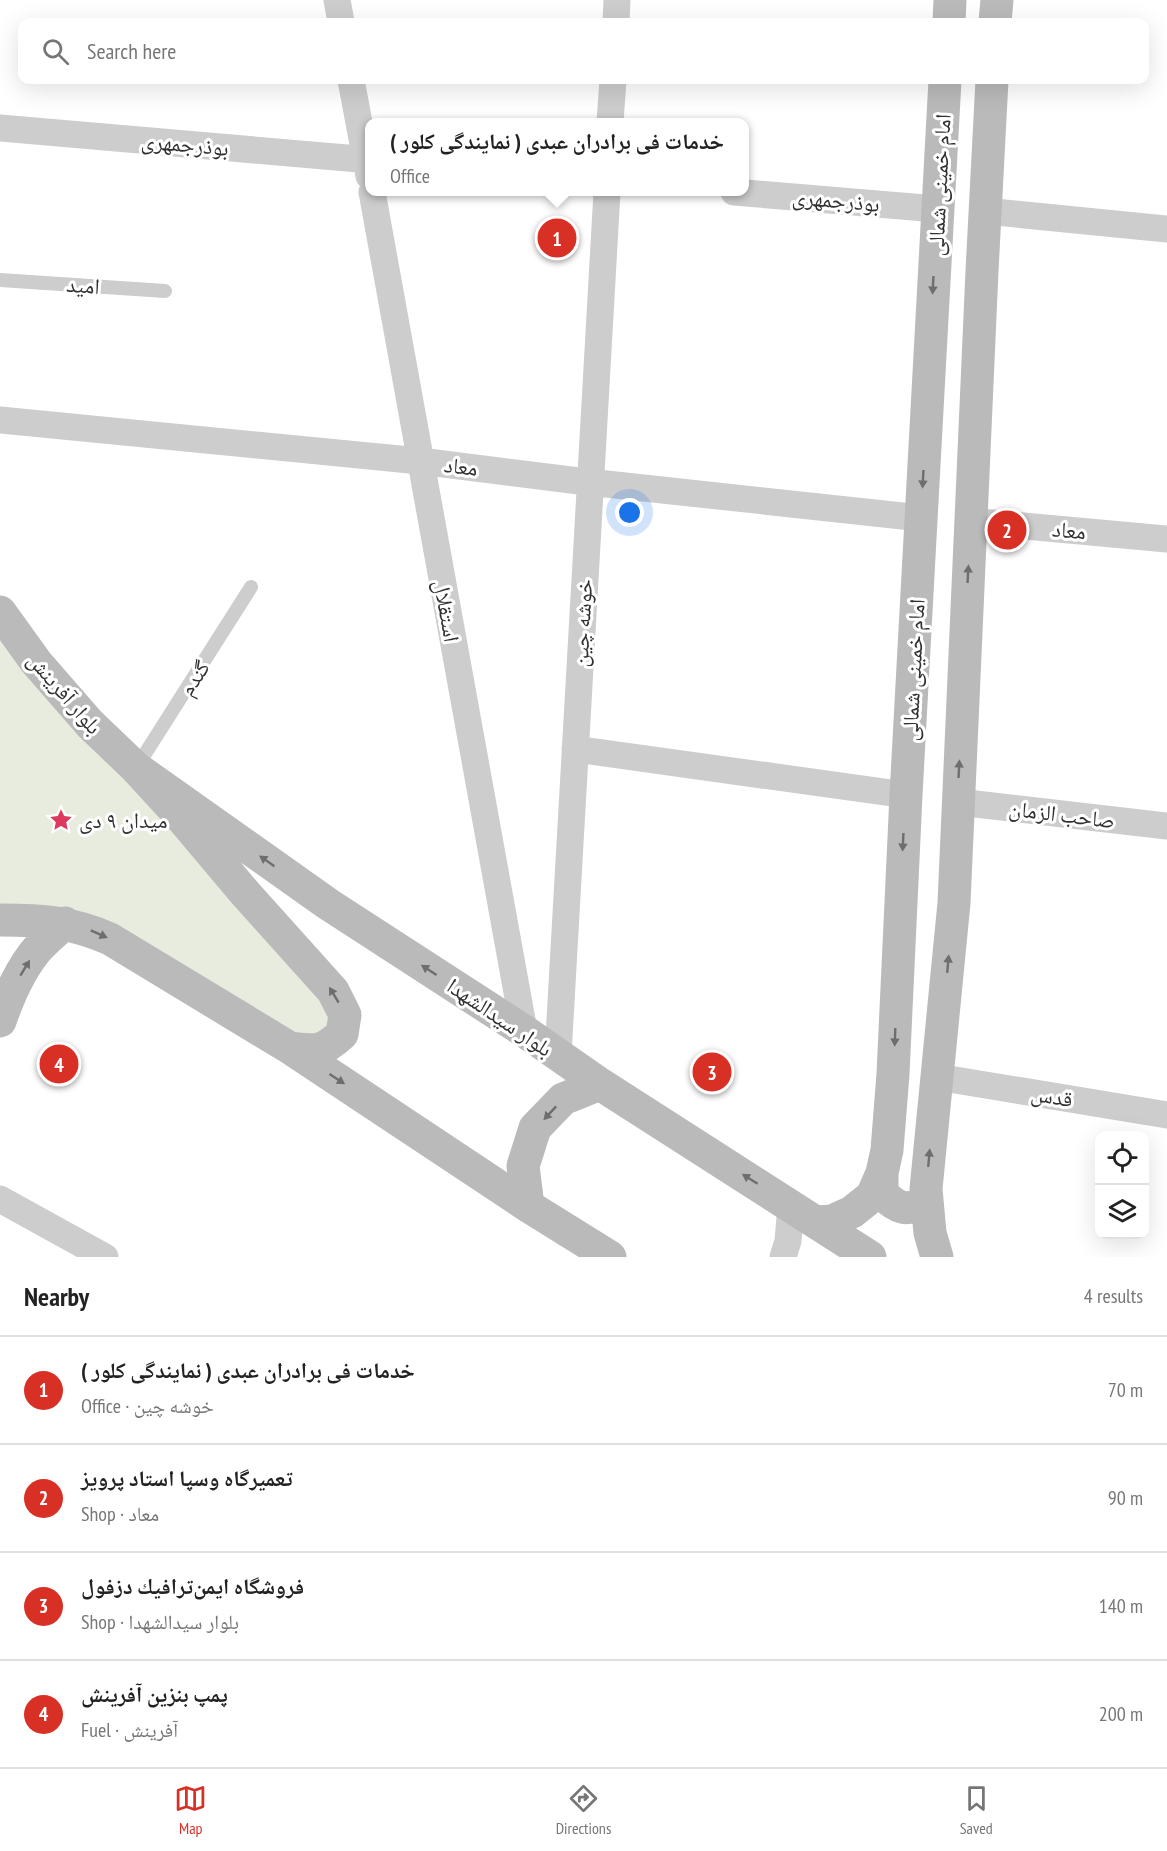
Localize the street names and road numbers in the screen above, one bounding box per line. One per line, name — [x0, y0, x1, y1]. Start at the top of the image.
street label: امام خمینی شمالی — [921, 113, 958, 257]
street label: بوذرجمهری — [140, 126, 230, 162]
street label: بوذرجمهری — [791, 182, 881, 218]
street label: امید — [65, 270, 101, 300]
street label: معاد — [443, 450, 479, 482]
street label: معاد — [1051, 515, 1087, 545]
street label: استقلال — [428, 578, 466, 644]
street label: خوشه چین — [566, 578, 598, 668]
street label: امام خمینی شمالی — [895, 598, 932, 742]
street label: بلوار آفرینش — [22, 646, 108, 740]
street label: گندم — [172, 655, 217, 702]
street label: صاحب الزمان — [1007, 794, 1117, 834]
street label: بلوار سیدالشهدا — [442, 971, 558, 1063]
street label: قدس — [1029, 1079, 1075, 1113]

